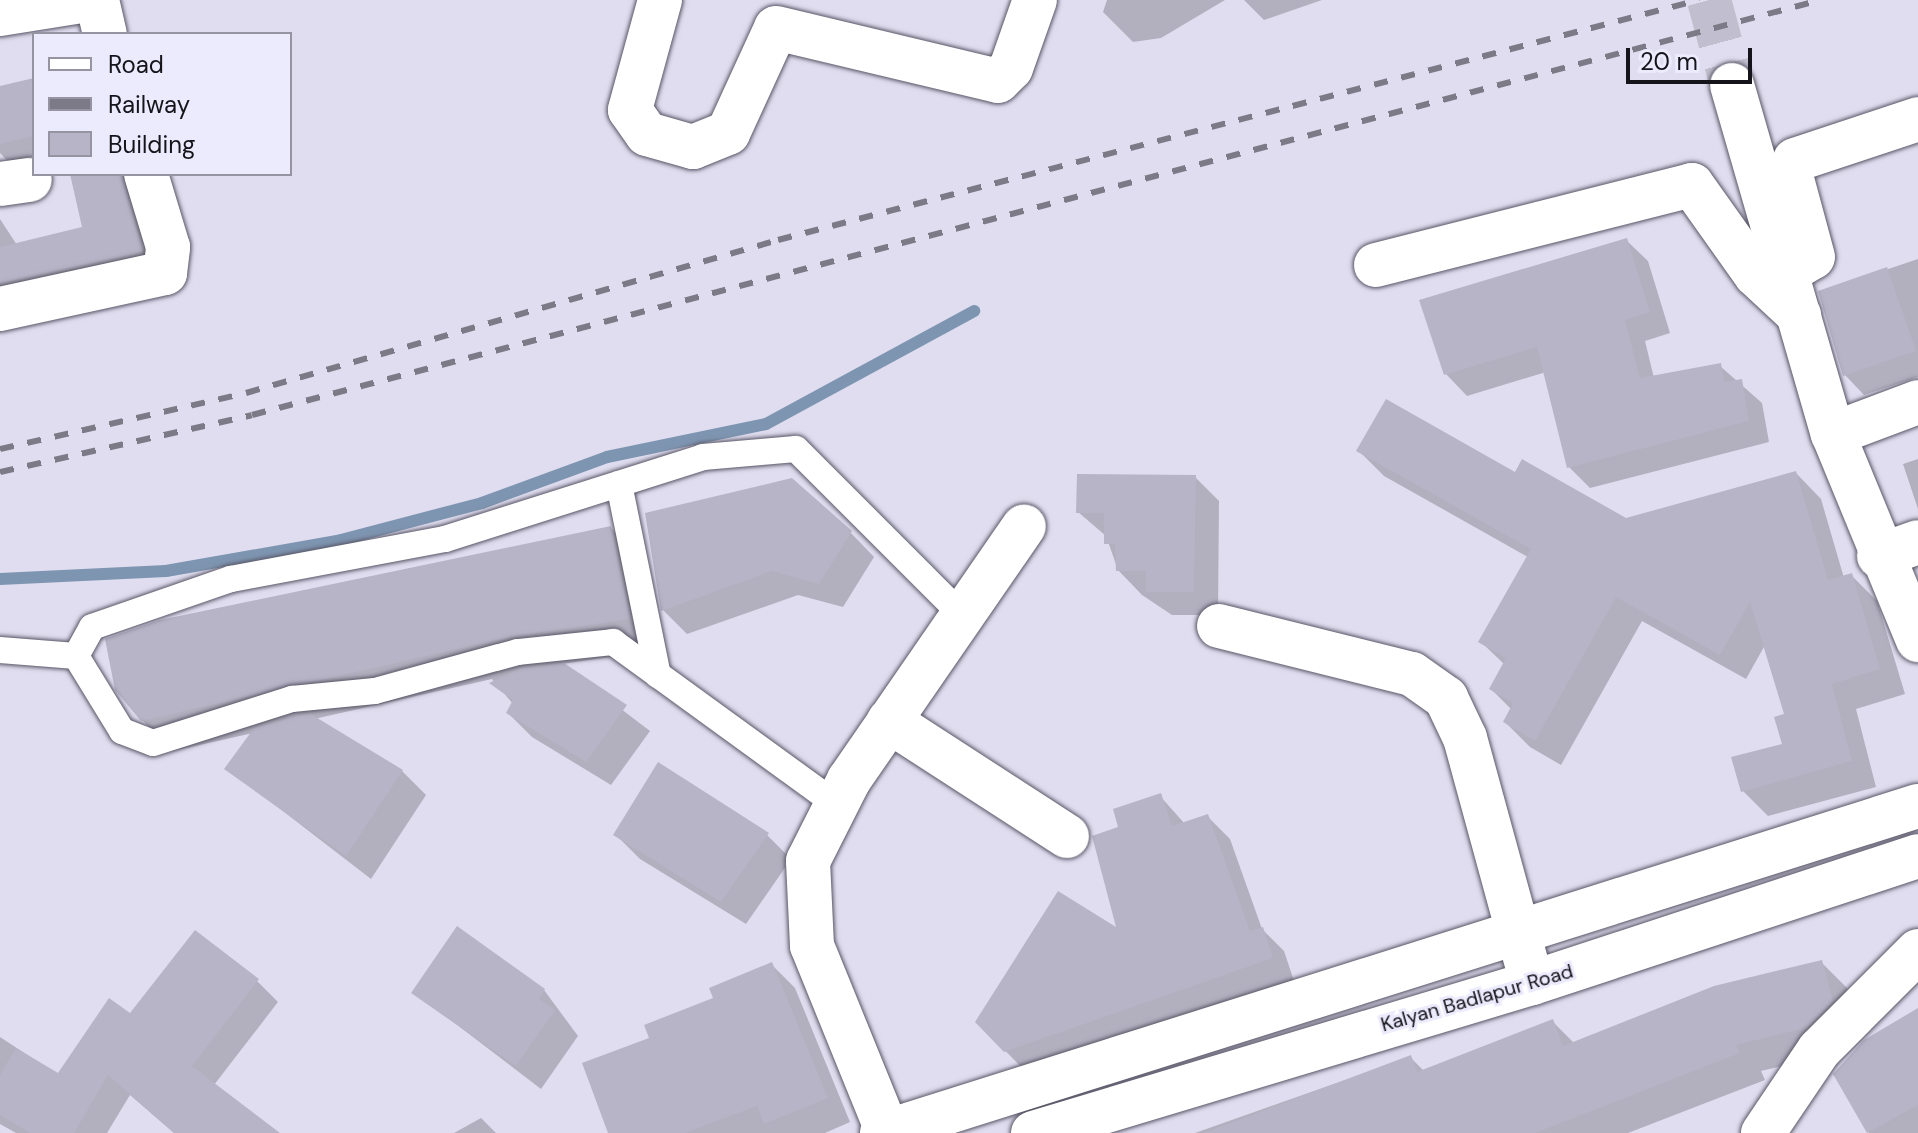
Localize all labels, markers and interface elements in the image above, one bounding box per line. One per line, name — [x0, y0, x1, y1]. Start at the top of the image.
legend — [32, 32, 292, 176]
scale bar — [1630, 32, 1756, 82]
text: 20 m — [1640, 46, 1698, 77]
text: Road — [108, 49, 164, 80]
text: Railway — [108, 89, 190, 120]
text: Building — [108, 129, 195, 160]
street label: Kalyan Badlapur Road — [1378, 959, 1576, 1037]

